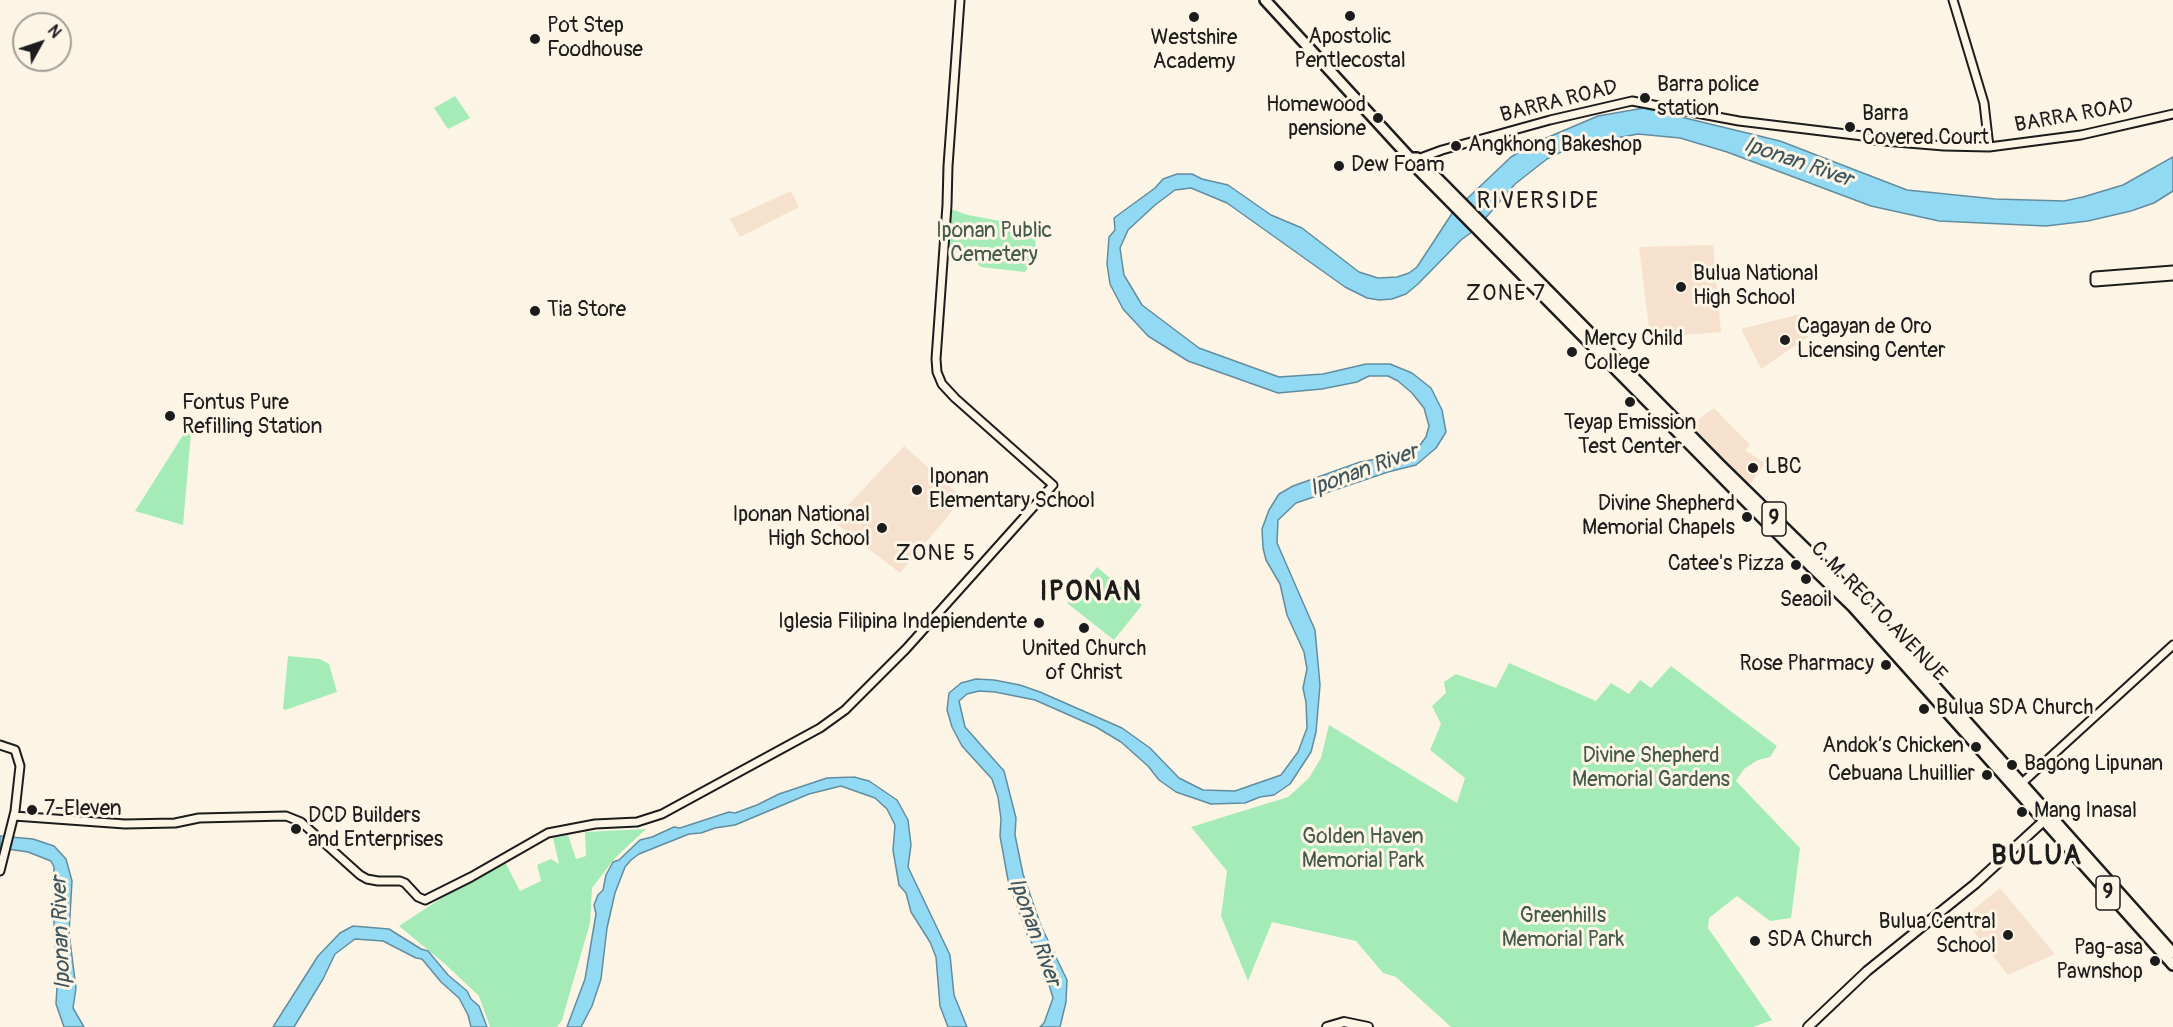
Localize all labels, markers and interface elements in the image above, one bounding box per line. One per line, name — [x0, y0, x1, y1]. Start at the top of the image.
marker: Apostolic Pentlecostal — [1343, 9, 1357, 23]
marker: Westshire Academy — [1187, 10, 1201, 24]
north arrow — [12, 12, 72, 72]
place label: Pot Step Foodhouse — [547, 14, 643, 64]
text: N — [43, 21, 65, 42]
place label: Apostolic Pentlecostal — [1294, 25, 1406, 75]
place label: Westshire Academy — [1151, 26, 1237, 76]
marker: Pot Step Foodhouse — [528, 32, 542, 46]
place label: Barra police station — [1657, 73, 1759, 123]
street label: BARRA ROAD — [1498, 75, 1620, 129]
marker: Barra police station — [1638, 91, 1652, 105]
place label: Homewood pensione — [1266, 93, 1366, 143]
street label: BARRA ROAD — [2013, 93, 2135, 139]
place label: Barra Covered Court — [1862, 102, 1989, 152]
marker: Homewood pensione — [1371, 111, 1385, 125]
marker: Barra Covered Court — [1843, 120, 1857, 134]
water label: Iponan River — [1740, 132, 1856, 194]
place label: Angkhong Bakeshop — [1468, 133, 1642, 159]
marker: Angkhong Bakeshop — [1449, 139, 1463, 153]
place label: Dew Foam — [1351, 153, 1445, 179]
marker: Dew Foam — [1332, 159, 1346, 173]
district label: RIVERSIDE — [1476, 188, 1600, 216]
park label: Iponan Public Cemetery — [936, 219, 1052, 269]
place label: Bulua National High School — [1693, 262, 1819, 312]
marker: Bulua National High School — [1674, 280, 1688, 294]
district label: ZONE 7 — [1466, 281, 1546, 307]
place label: Tia Store — [547, 298, 626, 324]
marker: Tia Store — [528, 304, 542, 318]
place label: Cagayan de Oro Licensing Center — [1797, 315, 1945, 365]
place label: Mercy Child College — [1584, 327, 1683, 377]
marker: Cagayan de Oro Licensing Center — [1778, 333, 1792, 347]
marker: Mercy Child College — [1565, 345, 1579, 359]
place label: Fontus Pure Refilling Station — [182, 391, 322, 441]
marker: Teyap Emission Test Center — [1623, 395, 1637, 409]
marker: Fontus Pure Refilling Station — [163, 409, 177, 423]
place label: Teyap Emission Test Center — [1564, 411, 1696, 461]
water label: Iponan River — [1306, 439, 1422, 503]
place label: LBC — [1765, 455, 1802, 481]
marker: LBC — [1746, 461, 1760, 475]
place label: Iponan Elementary School — [929, 465, 1095, 515]
marker: Iponan Elementary School — [910, 483, 924, 497]
place label: Divine Shepherd Memorial Chapels — [1582, 492, 1735, 542]
road number: 9 — [1762, 502, 1786, 536]
place label: Iponan National High School — [732, 503, 870, 553]
marker: Divine Shepherd Memorial Chapels — [1740, 510, 1754, 524]
marker: Iponan National High School — [875, 521, 889, 535]
street label: C. M. RECTO AVENUE — [1805, 537, 1951, 687]
district label: ZONE 5 — [896, 541, 976, 567]
place label: Catee's Pizza — [1668, 552, 1784, 578]
marker: Catee's Pizza — [1789, 558, 1803, 572]
marker: Seaoil — [1799, 572, 1813, 586]
district label: IPONAN — [1040, 577, 1142, 609]
place label: Seaoil — [1780, 588, 1832, 614]
place label: Iglesia Filipina Indepiendente — [778, 610, 1027, 636]
marker: Iglesia Filipina Indepiendente — [1032, 616, 1046, 630]
marker: United Church of Christ — [1077, 621, 1091, 635]
place label: United Church of Christ — [1022, 637, 1146, 687]
place label: Rose Pharmacy — [1740, 652, 1874, 678]
marker: Rose Pharmacy — [1879, 658, 1893, 672]
place label: Bulua SDA Church — [1936, 696, 2093, 722]
marker: Bulua SDA Church — [1917, 702, 1931, 716]
place label: Andok’s Chicken — [1822, 734, 1964, 760]
marker: Andok’s Chicken — [1969, 740, 1983, 754]
park label: Divine Shepherd Memorial Gardens — [1572, 744, 1730, 794]
place label: Bagong Lipunan — [2024, 752, 2163, 778]
marker: Bagong Lipunan — [2005, 758, 2019, 772]
place label: Cebuana Lhuillier — [1828, 762, 1975, 788]
marker: Cebuana Lhuillier — [1980, 768, 1994, 782]
place label: 7-Eleven — [44, 797, 122, 823]
place label: Mang Inasal — [2034, 799, 2137, 825]
marker: 7-Eleven — [25, 803, 39, 817]
place label: DCD Builders and Enterprises — [308, 804, 443, 854]
marker: Mang Inasal — [2015, 805, 2029, 819]
marker: DCD Builders and Enterprises — [289, 822, 303, 836]
park label: Golden Haven Memorial Park — [1302, 825, 1424, 875]
district label: BULUA — [1991, 841, 2083, 873]
water label: Iponan River — [1002, 874, 1066, 990]
water label: Iponan River — [47, 876, 77, 990]
road number: 9 — [2096, 876, 2120, 910]
park label: Greenhills Memorial Park — [1502, 904, 1624, 954]
place label: Bulua Central School — [1878, 910, 1996, 960]
place label: SDA Church — [1767, 928, 1872, 954]
marker: Bulua Central School — [2001, 928, 2015, 942]
marker: SDA Church — [1748, 934, 1762, 948]
place label: Pag-asa Pawnshop — [2056, 936, 2143, 986]
marker: Pag-asa Pawnshop — [2148, 954, 2162, 968]

